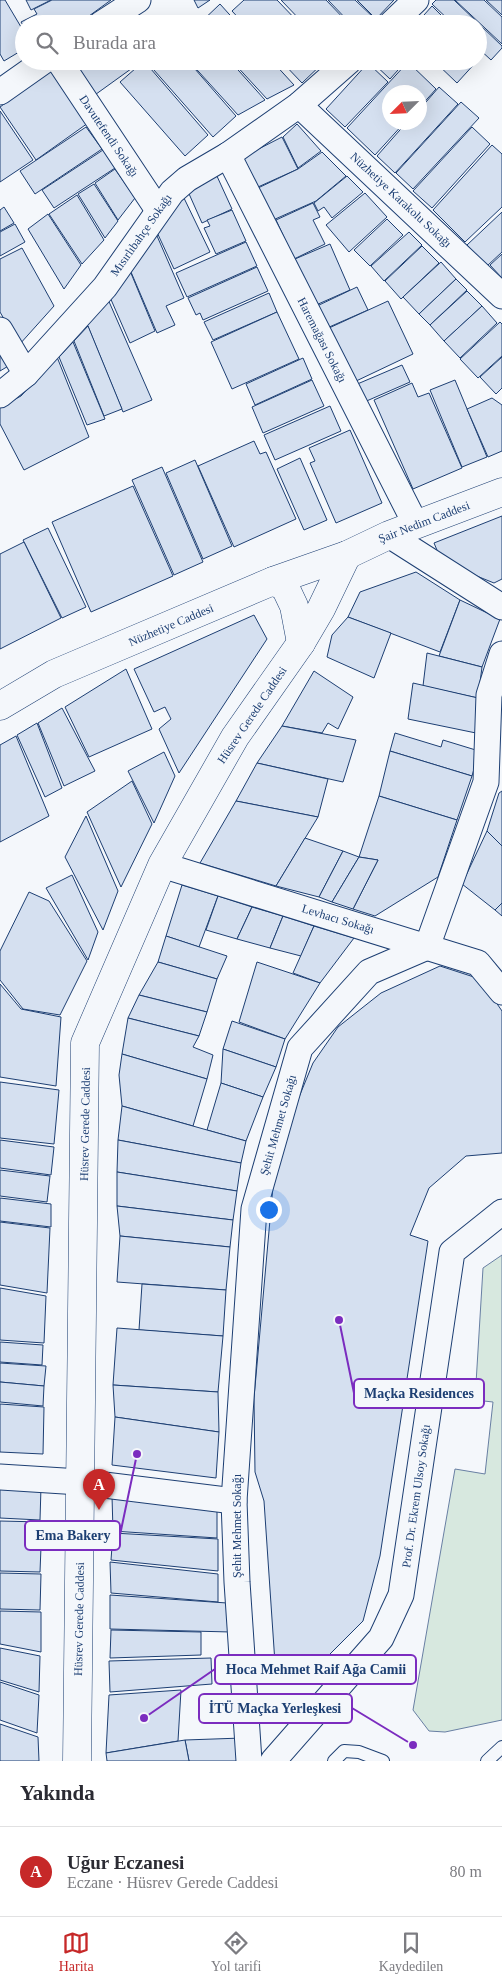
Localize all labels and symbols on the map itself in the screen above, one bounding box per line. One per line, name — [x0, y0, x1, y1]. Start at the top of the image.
north arrow — [382, 85, 427, 130]
street label: Davutefendi Sokağı — [76, 92, 142, 180]
street label: Nüzhetiye Karakolu Sokağı — [347, 149, 455, 251]
street label: Mısırlıbahçe Sokağı — [107, 191, 175, 279]
street label: Haremağası Sokağı — [295, 295, 350, 385]
street label: Şair Nedim Caddesi — [376, 498, 472, 546]
street label: Nüzhetiye Caddesi — [126, 601, 216, 649]
street label: Hüsrev Gerede Caddesi — [214, 663, 290, 766]
street label: Levhacı Sokağı — [300, 901, 377, 937]
street label: Hüsrev Gerede Caddesi — [77, 1066, 93, 1181]
street label: Şehit Mehmet Sokağı — [257, 1072, 299, 1177]
your location — [256, 1197, 282, 1223]
callout: Maçka Residences — [354, 1379, 484, 1408]
text: Maçka Residences — [364, 1386, 475, 1401]
street label: Prof. Dr. Ekrem Ulsoy Sokağı — [399, 1423, 433, 1569]
pin: A — [83, 1469, 115, 1510]
street label: Şehit Mehmet Sokağı — [230, 1473, 244, 1578]
callout: Ema Bakery — [25, 1521, 120, 1550]
text: Ema Bakery — [35, 1528, 111, 1543]
street label: Hüsrev Gerede Caddesi — [71, 1561, 87, 1676]
callout: Hoca Mehmet Raif Ağa Camii — [215, 1655, 416, 1684]
text: Hoca Mehmet Raif Ağa Camii — [226, 1662, 406, 1677]
callout: İTÜ Maçka Yerleşkesi — [199, 1694, 352, 1723]
text: İTÜ Maçka Yerleşkesi — [209, 1700, 341, 1716]

